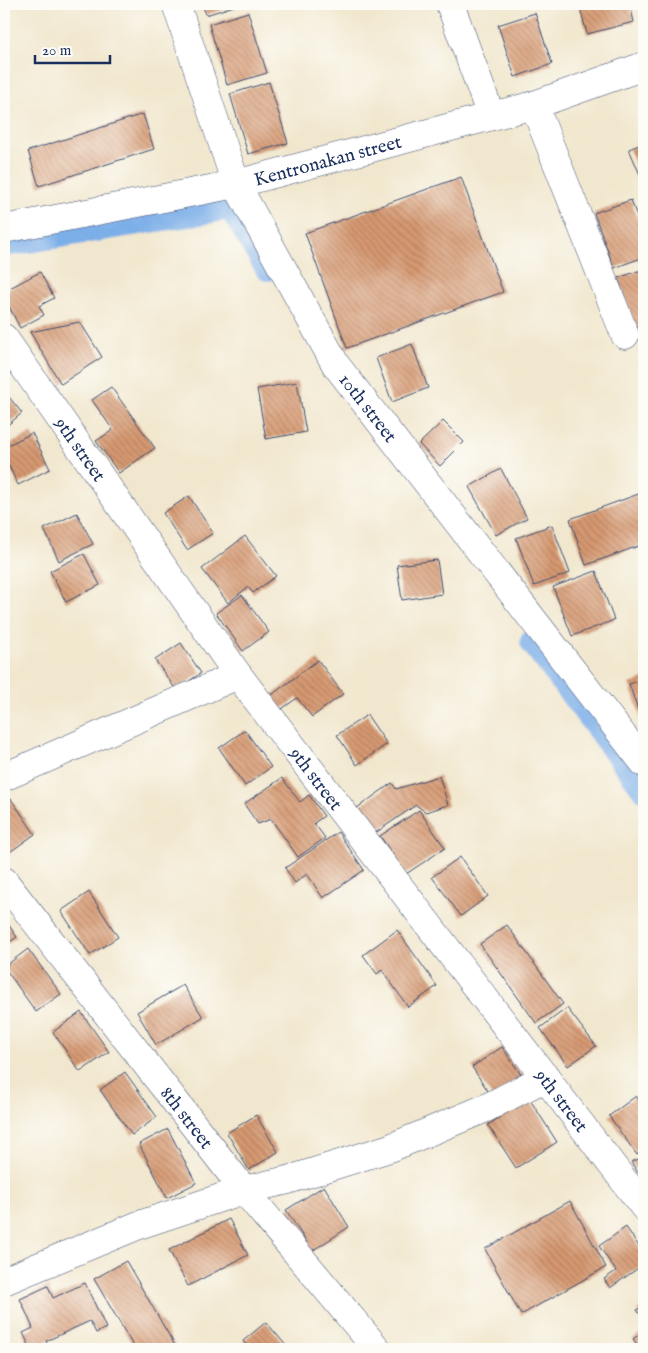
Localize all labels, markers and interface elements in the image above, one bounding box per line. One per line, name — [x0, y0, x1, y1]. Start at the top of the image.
scale bar — [35, 32, 110, 64]
text: 20 m — [42, 41, 72, 60]
street label: Kentronakan street — [252, 131, 405, 193]
street label: 10th street — [333, 369, 402, 448]
street label: 9th street — [48, 412, 110, 487]
street label: 9th street — [283, 742, 347, 816]
street label: 9th street — [528, 1064, 593, 1138]
street label: 8th street — [154, 1082, 218, 1155]

